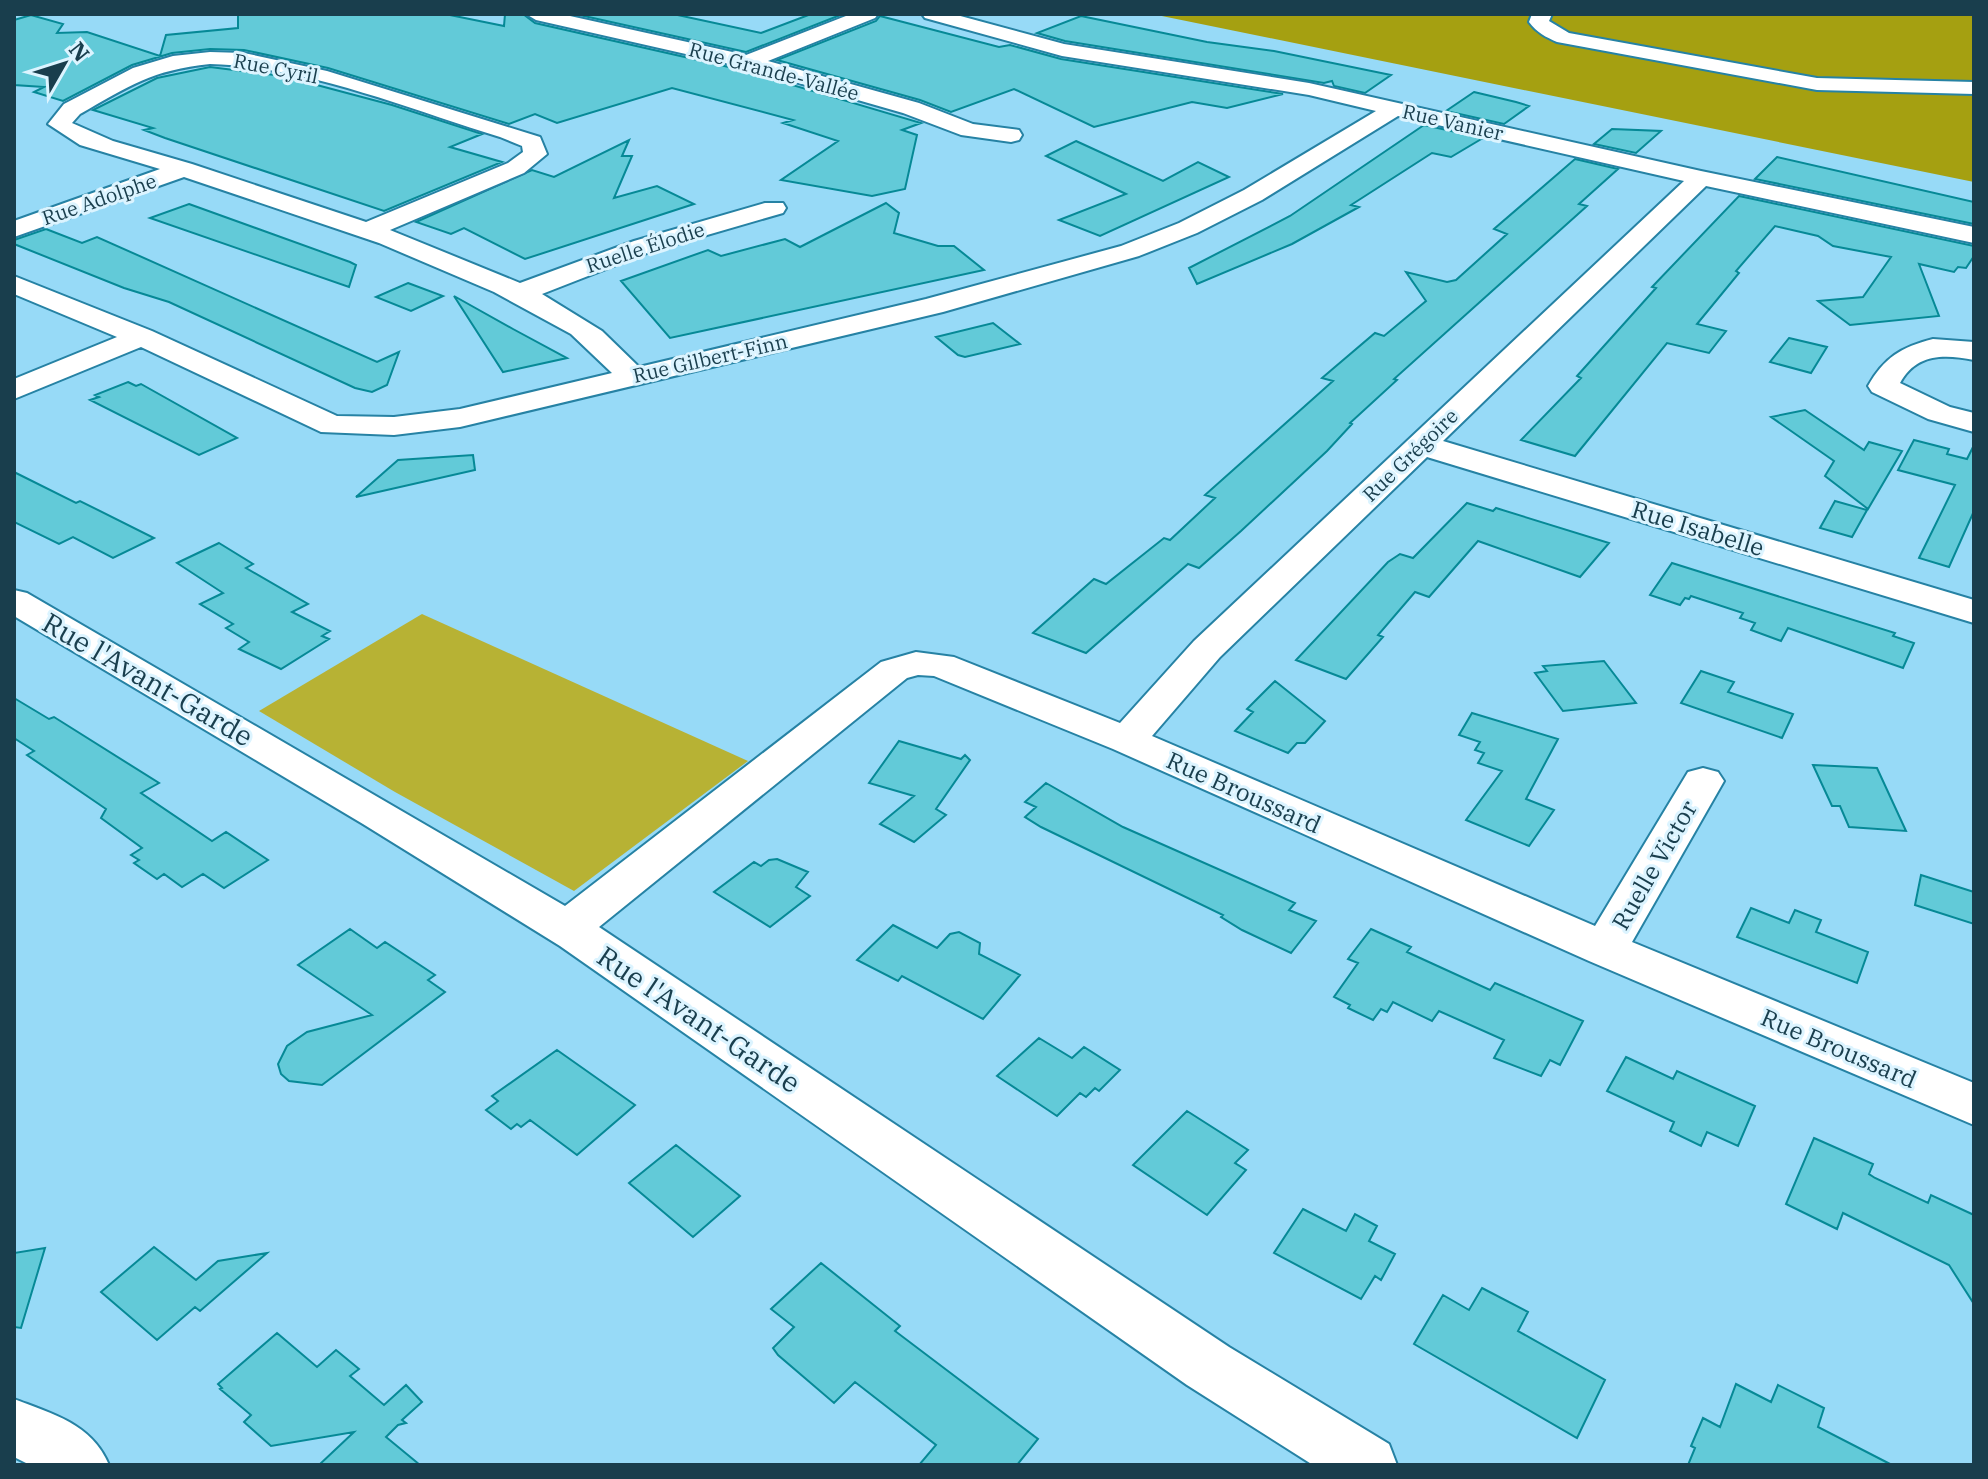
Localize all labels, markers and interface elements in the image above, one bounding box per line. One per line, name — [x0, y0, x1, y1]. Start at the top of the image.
north arrow — [24, 24, 104, 104]
text: N — [63, 35, 97, 67]
street label: Rue Grande-Vallée — [686, 35, 862, 107]
street label: Rue Cyril — [231, 47, 321, 89]
street label: Rue Vanier — [1400, 97, 1506, 147]
street label: Rue Adolphe — [38, 167, 160, 231]
street label: Ruelle Élodie — [582, 215, 708, 279]
street label: Rue Gilbert-Finn — [630, 327, 790, 389]
street label: Rue Grégoire — [1356, 403, 1464, 507]
street label: Rue Isabelle — [1628, 493, 1768, 563]
street label: Rue l'Avant-Garde — [36, 604, 260, 754]
street label: Rue Broussard — [1162, 744, 1326, 840]
street label: Ruelle Victor — [1604, 794, 1704, 936]
street label: Rue l'Avant-Garde — [590, 937, 808, 1101]
street label: Rue Broussard — [1756, 1001, 1922, 1095]

